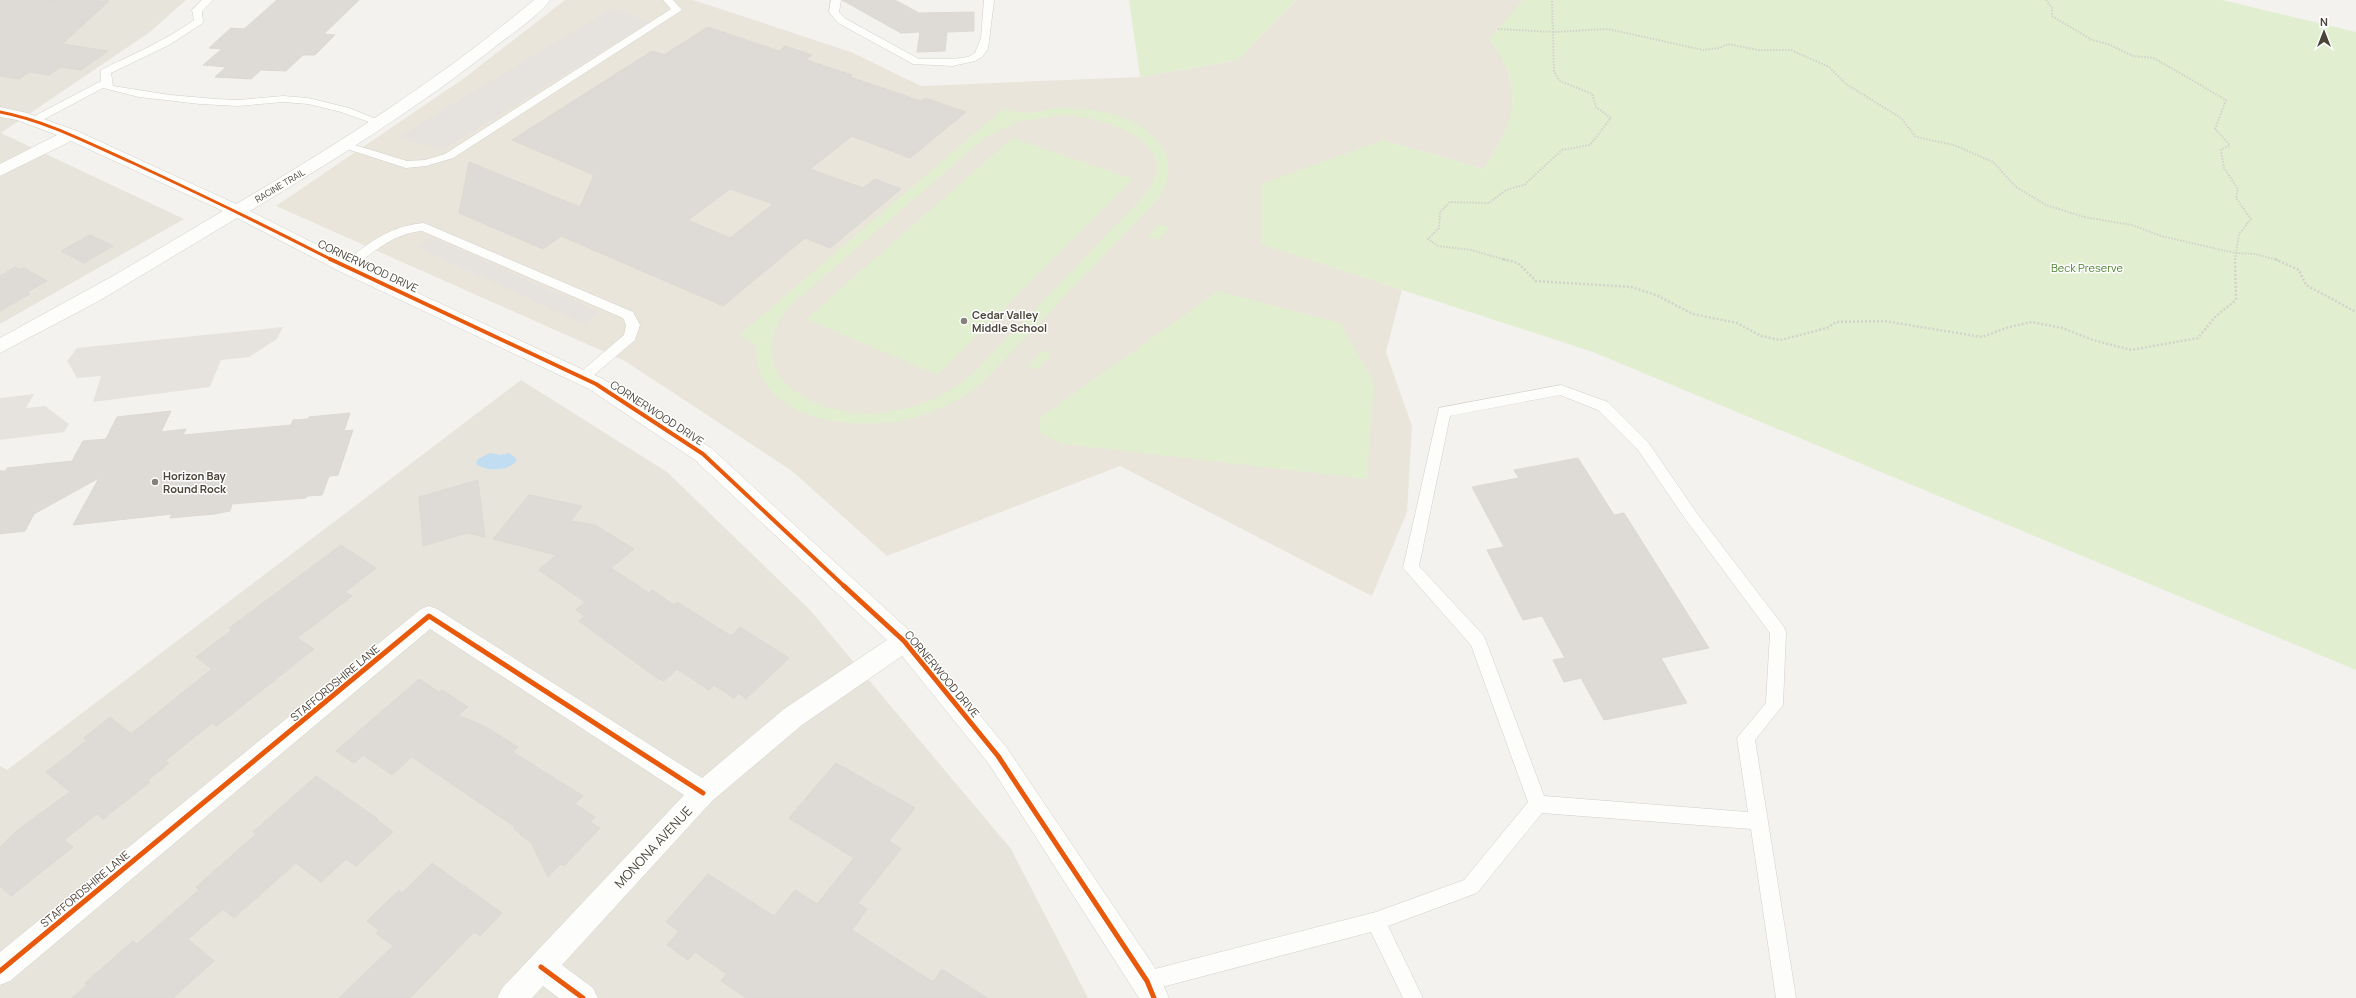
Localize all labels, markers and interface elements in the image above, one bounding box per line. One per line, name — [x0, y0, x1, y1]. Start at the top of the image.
north arrow — [2304, 12, 2344, 52]
text: N — [2320, 14, 2328, 29]
street label: RACINE TRAIL — [252, 165, 308, 206]
street label: CORNERWOOD DRIVE — [316, 236, 421, 295]
park label: Beck Preserve — [2051, 260, 2123, 275]
place label: Cedar Valley Middle School — [972, 307, 1047, 335]
marker: Cedar Valley Middle School — [959, 316, 969, 326]
street label: CORNERWOOD DRIVE — [608, 377, 707, 449]
place label: Horizon Bay Round Rock — [163, 468, 227, 496]
marker: Horizon Bay Round Rock — [150, 477, 160, 487]
street label: CORNERWOOD DRIVE — [902, 627, 983, 720]
street label: STAFFORDSHIRE LANE — [287, 641, 382, 724]
street label: MONONA AVENUE — [610, 802, 696, 892]
street label: STAFFORDSHIRE LANE — [37, 847, 132, 930]

